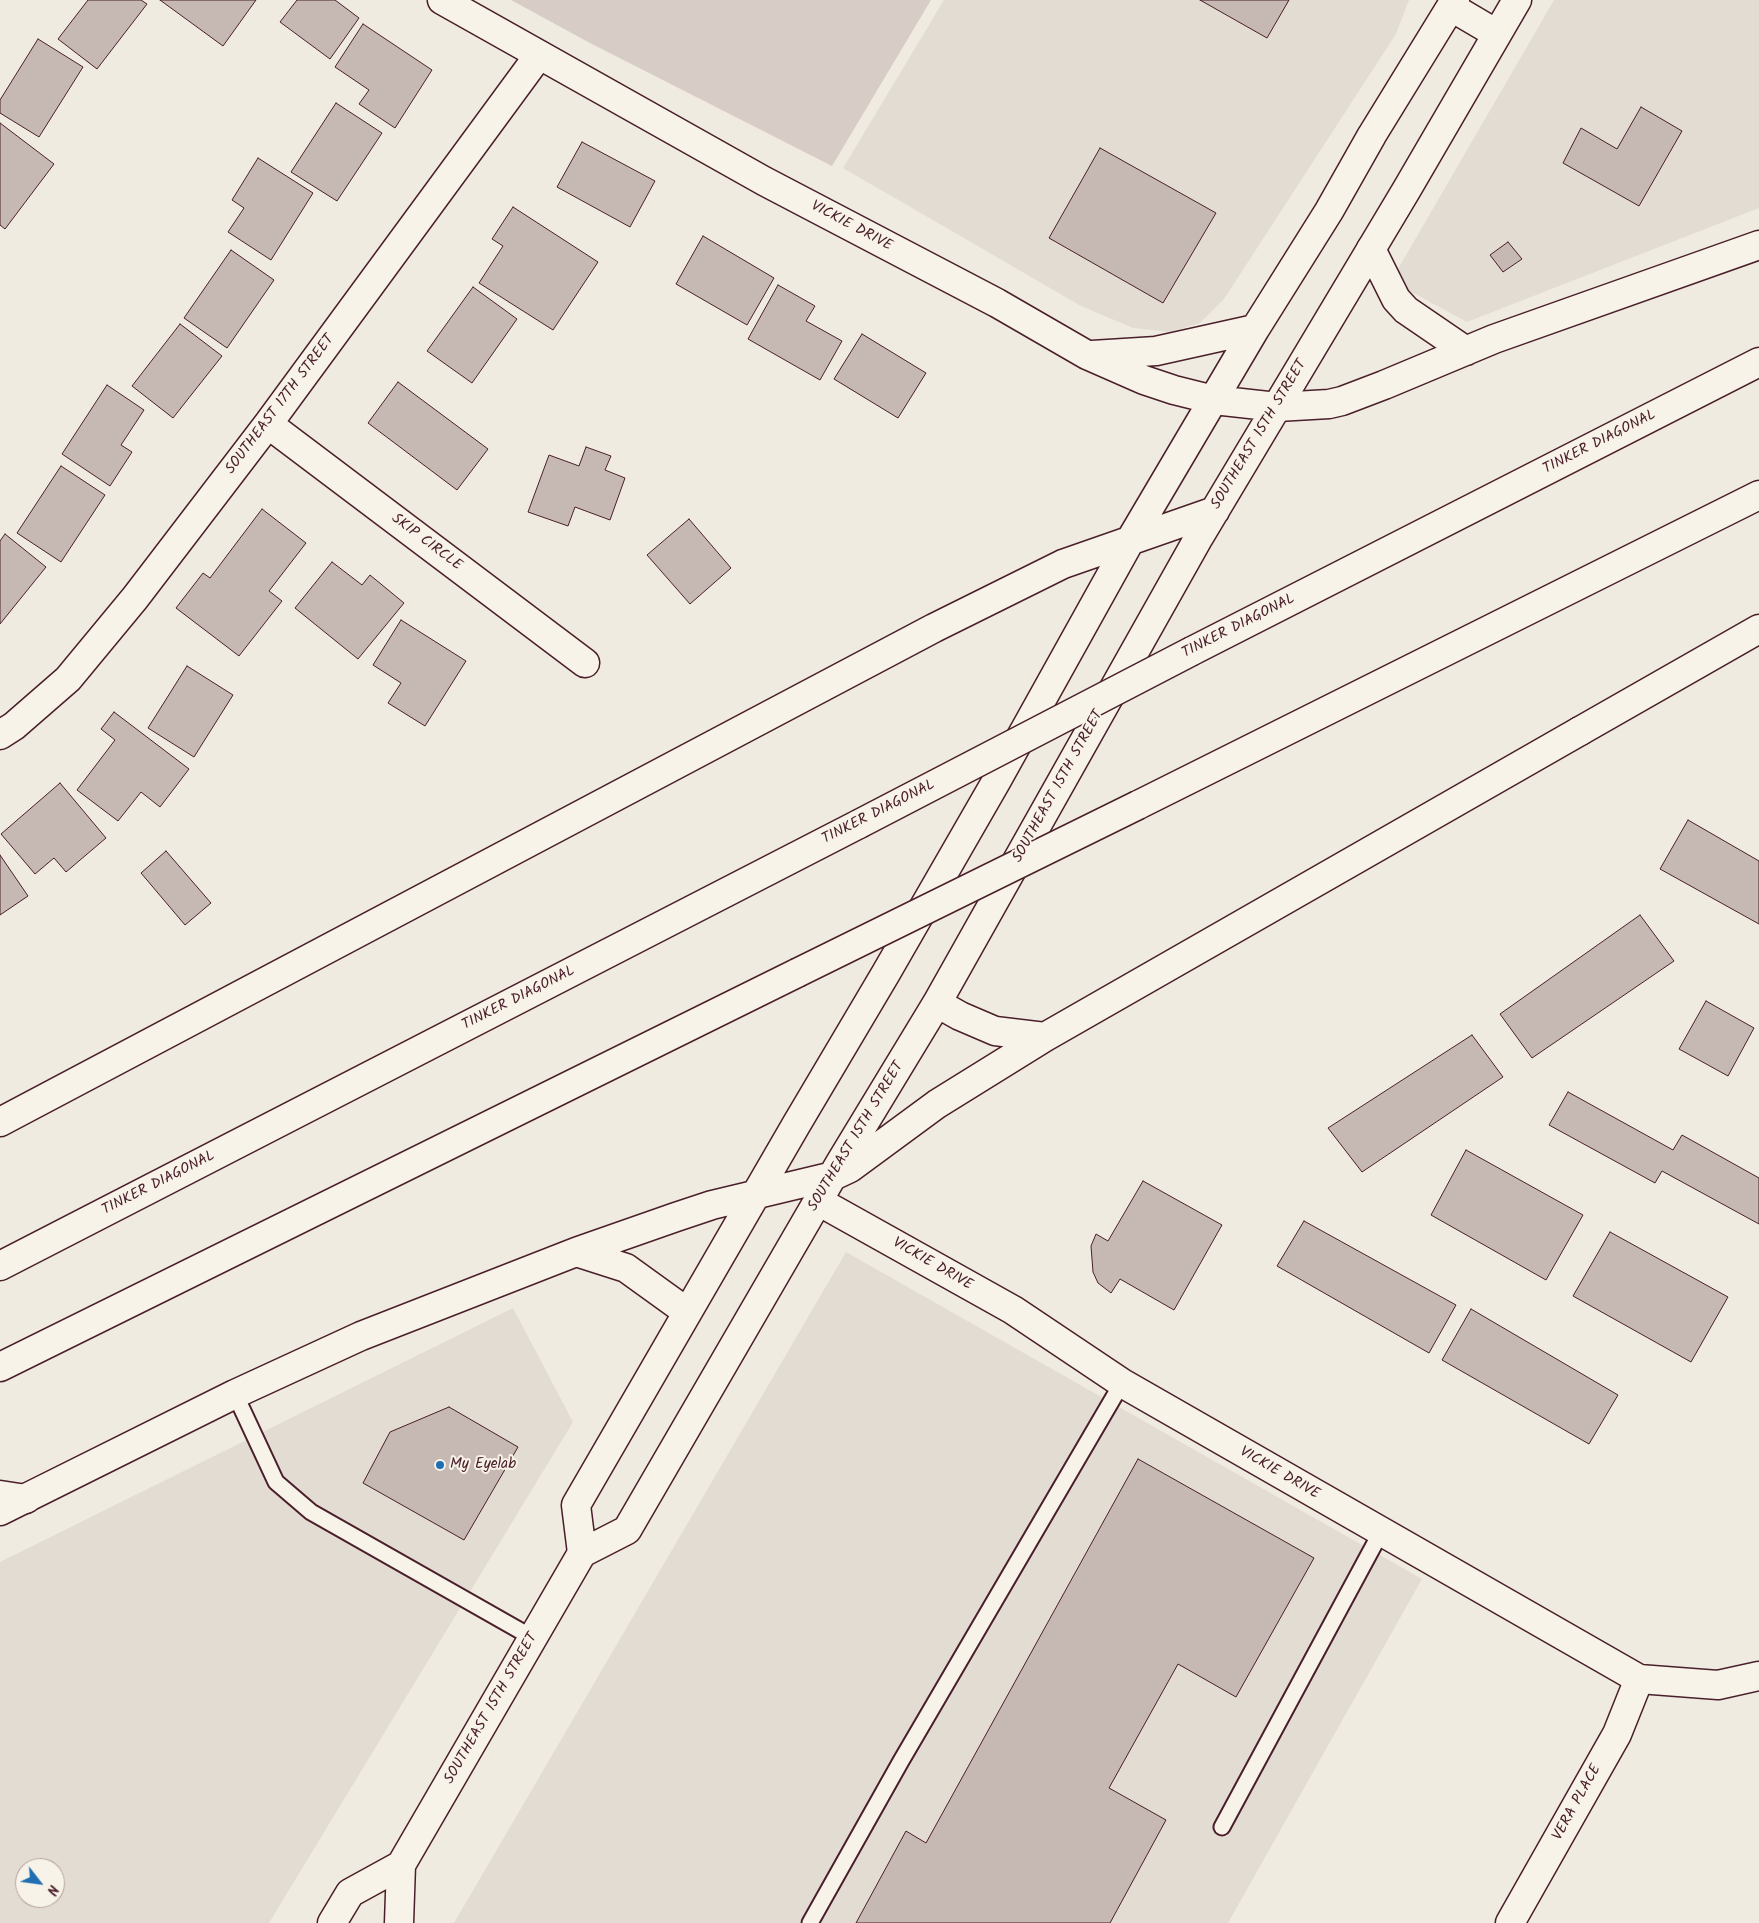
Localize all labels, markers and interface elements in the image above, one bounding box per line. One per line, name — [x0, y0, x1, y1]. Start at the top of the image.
street label: VICKIE DRIVE — [807, 198, 895, 256]
street label: SOUTHEAST 17TH STREET — [223, 332, 339, 478]
street label: SOUTHEAST 15TH STREET — [1208, 357, 1312, 513]
street label: TINKER DIAGONAL — [1540, 407, 1660, 479]
street label: SKIP CIRCLE — [387, 511, 465, 575]
street label: TINKER DIAGONAL — [1179, 591, 1299, 663]
street label: SOUTHEAST 15TH STREET — [1010, 708, 1108, 866]
street label: TINKER DIAGONAL — [819, 777, 939, 849]
street label: TINKER DIAGONAL — [459, 963, 579, 1035]
street label: SOUTHEAST 15TH STREET — [805, 1059, 909, 1215]
street label: TINKER DIAGONAL — [99, 1148, 219, 1220]
street label: VICKIE DRIVE — [889, 1235, 975, 1295]
street label: VICKIE DRIVE — [1236, 1444, 1322, 1504]
place label: My Eyelab — [450, 1456, 516, 1474]
marker: My Eyelab — [434, 1459, 446, 1471]
street label: SOUTHEAST 15TH STREET — [441, 1630, 543, 1788]
street label: VERA PLACE — [1550, 1762, 1606, 1844]
north arrow — [15, 1858, 65, 1908]
text: N — [40, 1881, 64, 1899]

